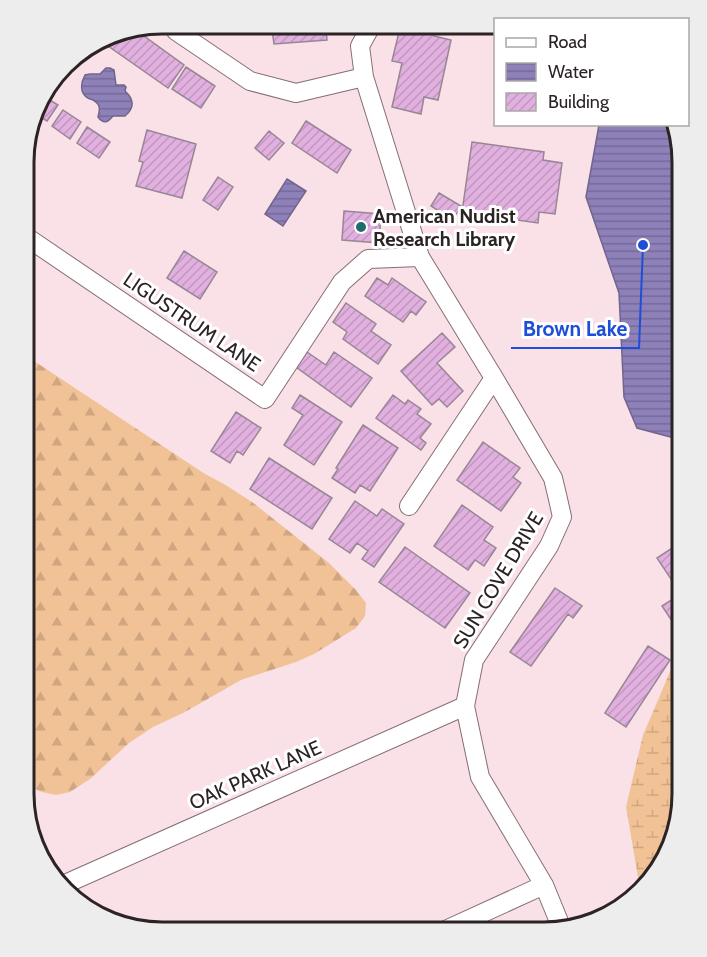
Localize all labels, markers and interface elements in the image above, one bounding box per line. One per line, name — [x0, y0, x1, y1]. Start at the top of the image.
legend — [494, 18, 689, 126]
text: Road — [548, 31, 587, 53]
text: Water — [548, 61, 594, 83]
text: Building — [548, 91, 610, 113]
place label: American Nudist Research Library — [373, 204, 516, 251]
marker: American Nudist Research Library — [354, 220, 368, 234]
street label: LIGUSTRUM LANE — [119, 267, 265, 377]
callout: Brown Lake — [511, 309, 639, 348]
text: Brown Lake — [523, 316, 628, 341]
street label: SUN COVE DRIVE — [448, 508, 548, 652]
street label: OAK PARK LANE — [185, 735, 325, 815]

